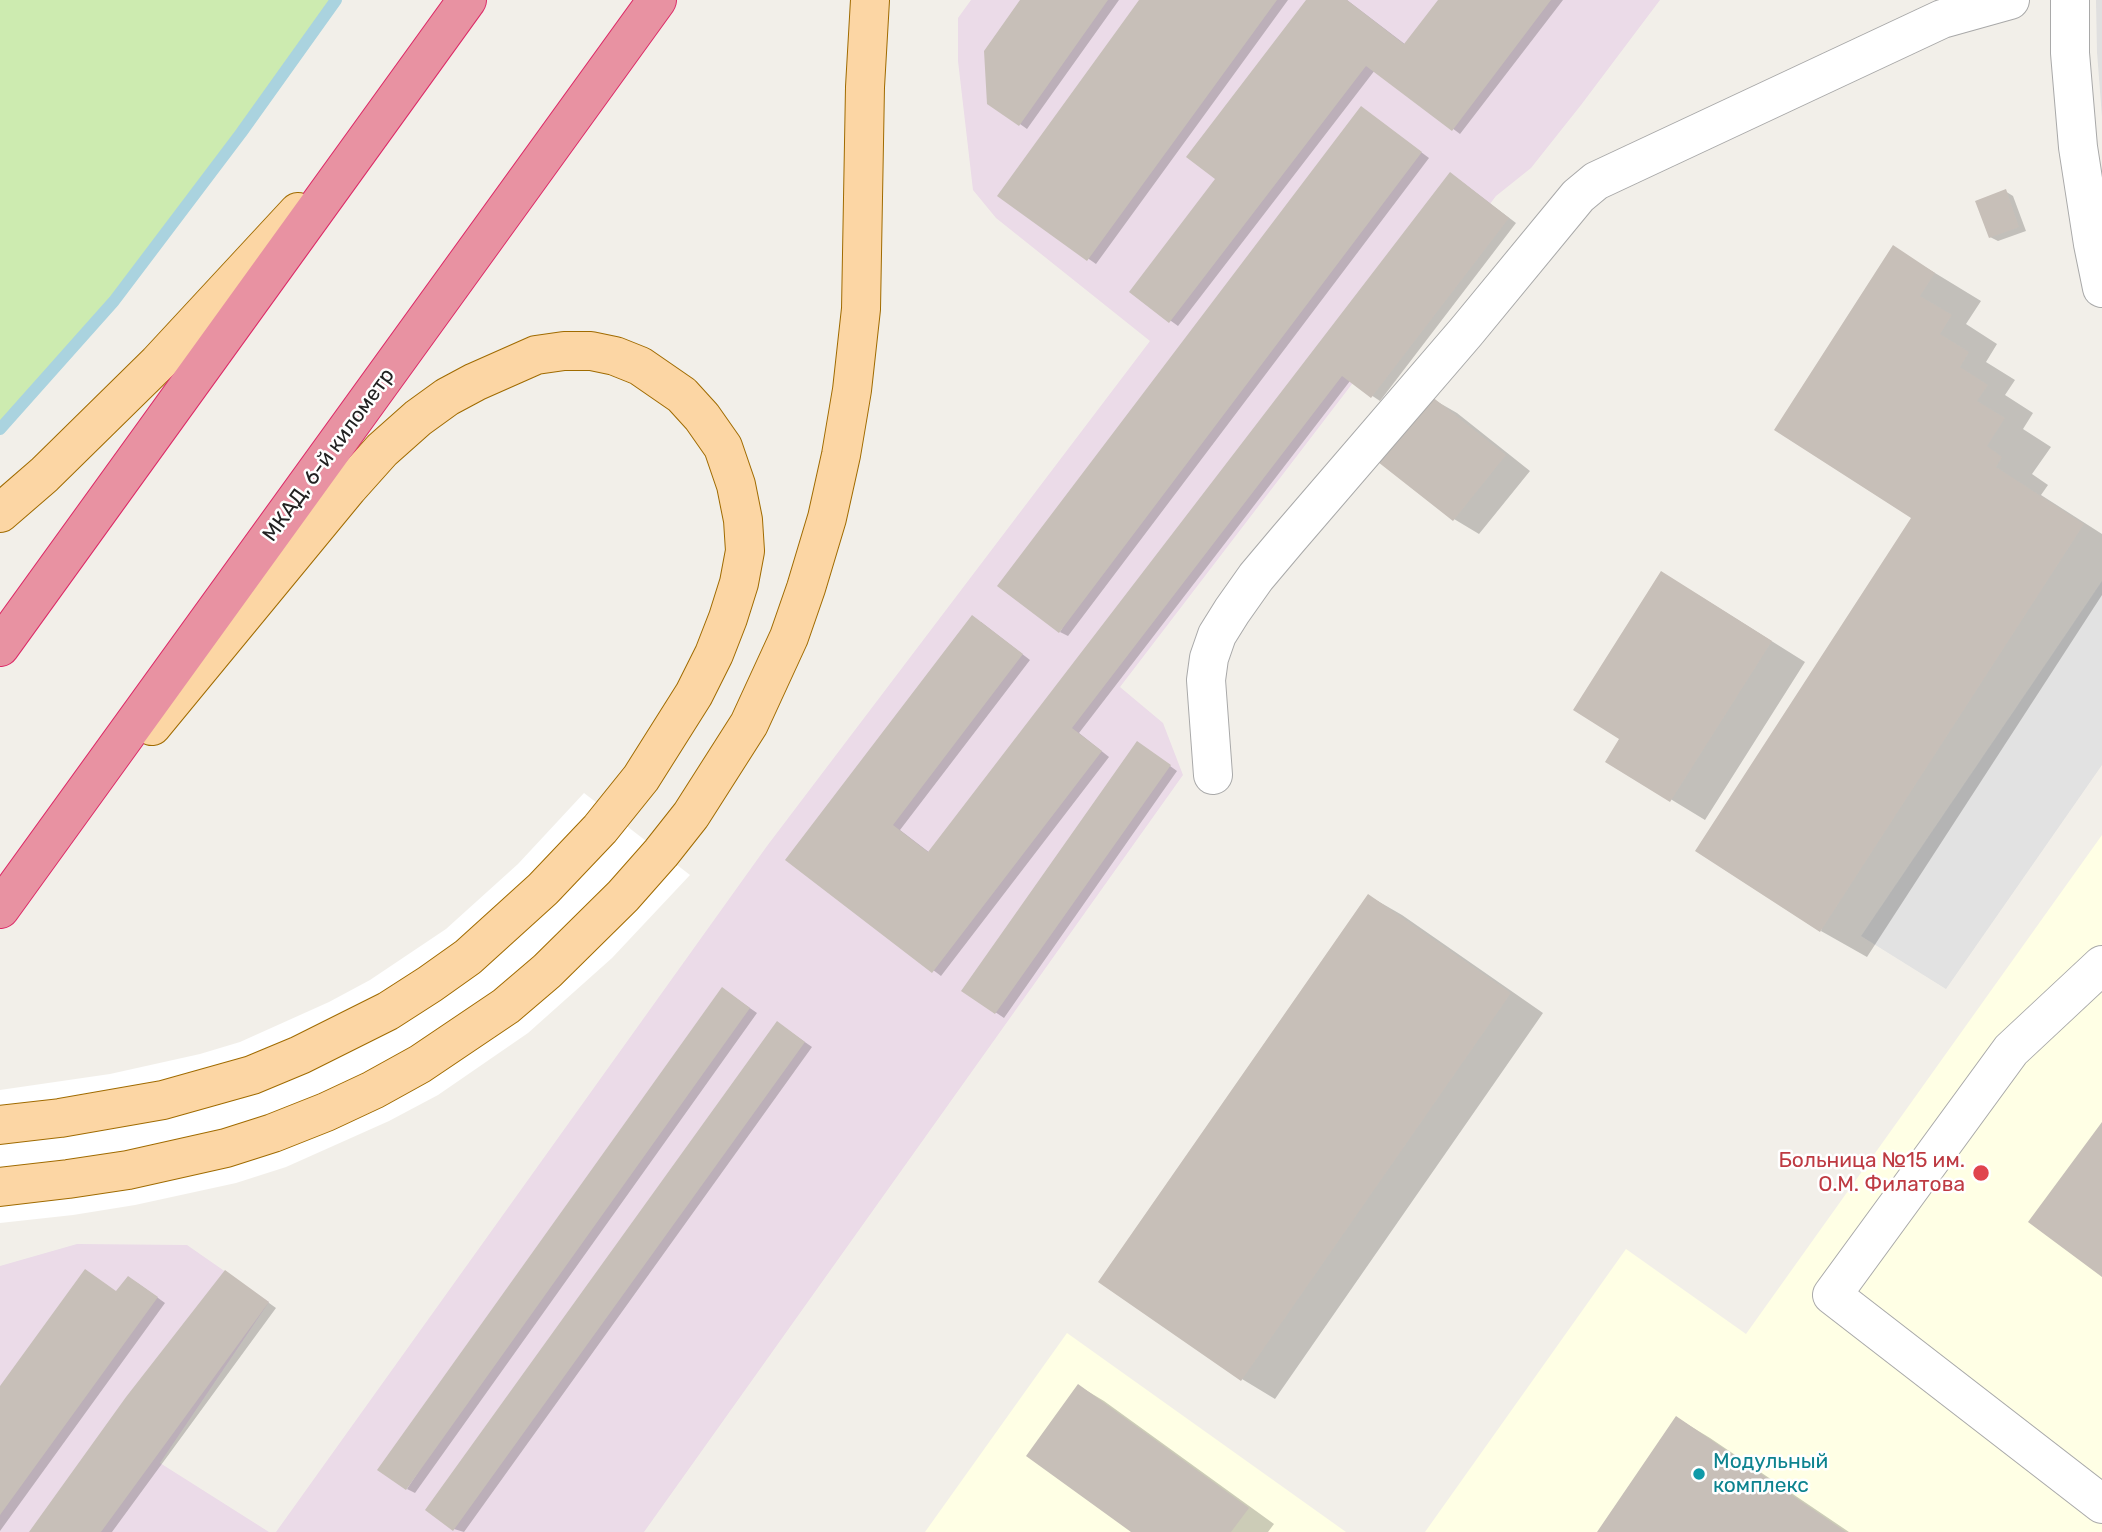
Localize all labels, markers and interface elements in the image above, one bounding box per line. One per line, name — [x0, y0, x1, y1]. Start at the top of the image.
street label: МКАД, 6-й километр — [258, 364, 400, 546]
place label: Больница №15 им. О.М. Филатова — [1778, 1148, 1965, 1198]
marker: Больница №15 им. О.М. Филатова — [1971, 1163, 1991, 1183]
place label: Модульный комплекс — [1713, 1449, 1828, 1499]
marker: Модульный комплекс — [1691, 1466, 1707, 1482]

